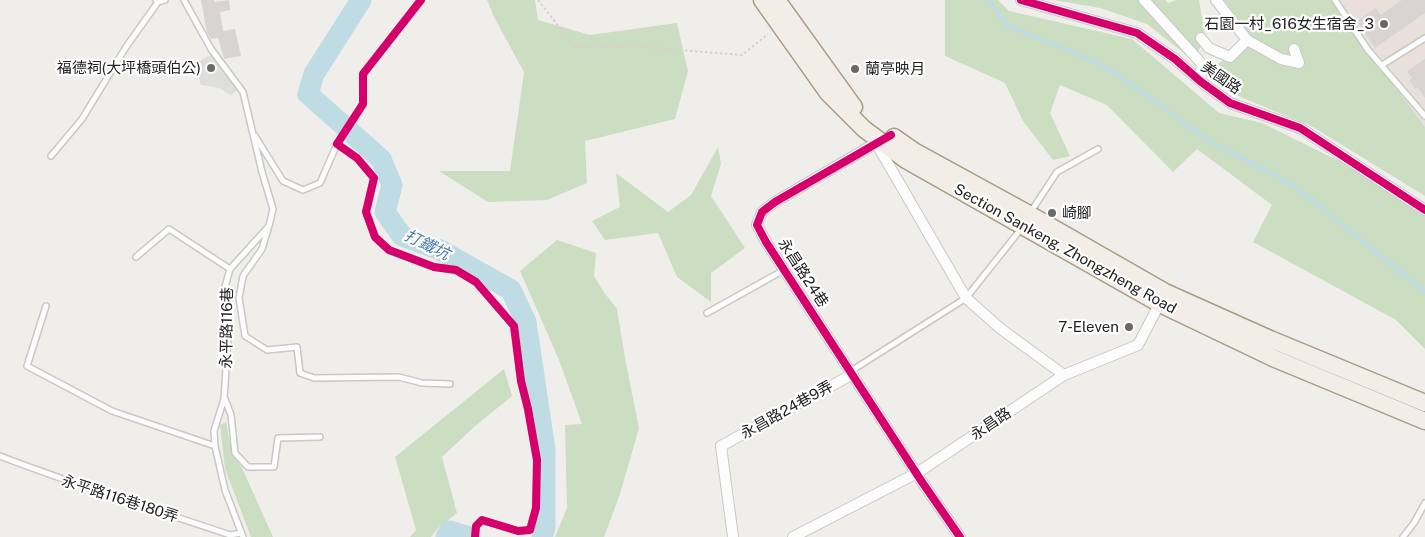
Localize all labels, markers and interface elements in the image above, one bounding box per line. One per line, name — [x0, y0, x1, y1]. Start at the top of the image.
place label: 石園一村_616女生宿舍_3 — [1204, 15, 1374, 33]
marker: 石園一村_616女生宿舍_3 — [1378, 18, 1390, 30]
street label: 美國路 — [1197, 58, 1245, 98]
place label: 福德祠(大坪橋頭伯公) — [57, 59, 201, 77]
place label: 蘭亭映月 — [865, 60, 925, 78]
marker: 福德祠(大坪橋頭伯公) — [205, 62, 217, 74]
marker: 蘭亭映月 — [849, 63, 861, 75]
street label: Section Sankeng, Zhongzheng Road — [951, 180, 1179, 318]
place label: 崎腳 — [1062, 204, 1092, 222]
marker: 崎腳 — [1046, 207, 1058, 219]
water label: 打鐵坑 — [401, 226, 453, 264]
street label: 永昌路24巷 — [774, 235, 832, 311]
street label: 永平路116巷 — [217, 287, 237, 369]
place label: 7-Eleven — [1058, 318, 1119, 336]
marker: 7-Eleven — [1123, 321, 1135, 333]
street label: 永昌路24巷9弄 — [738, 377, 836, 443]
street label: 永昌路 — [967, 404, 1015, 444]
street label: 永平路116巷180弄 — [59, 472, 181, 526]

